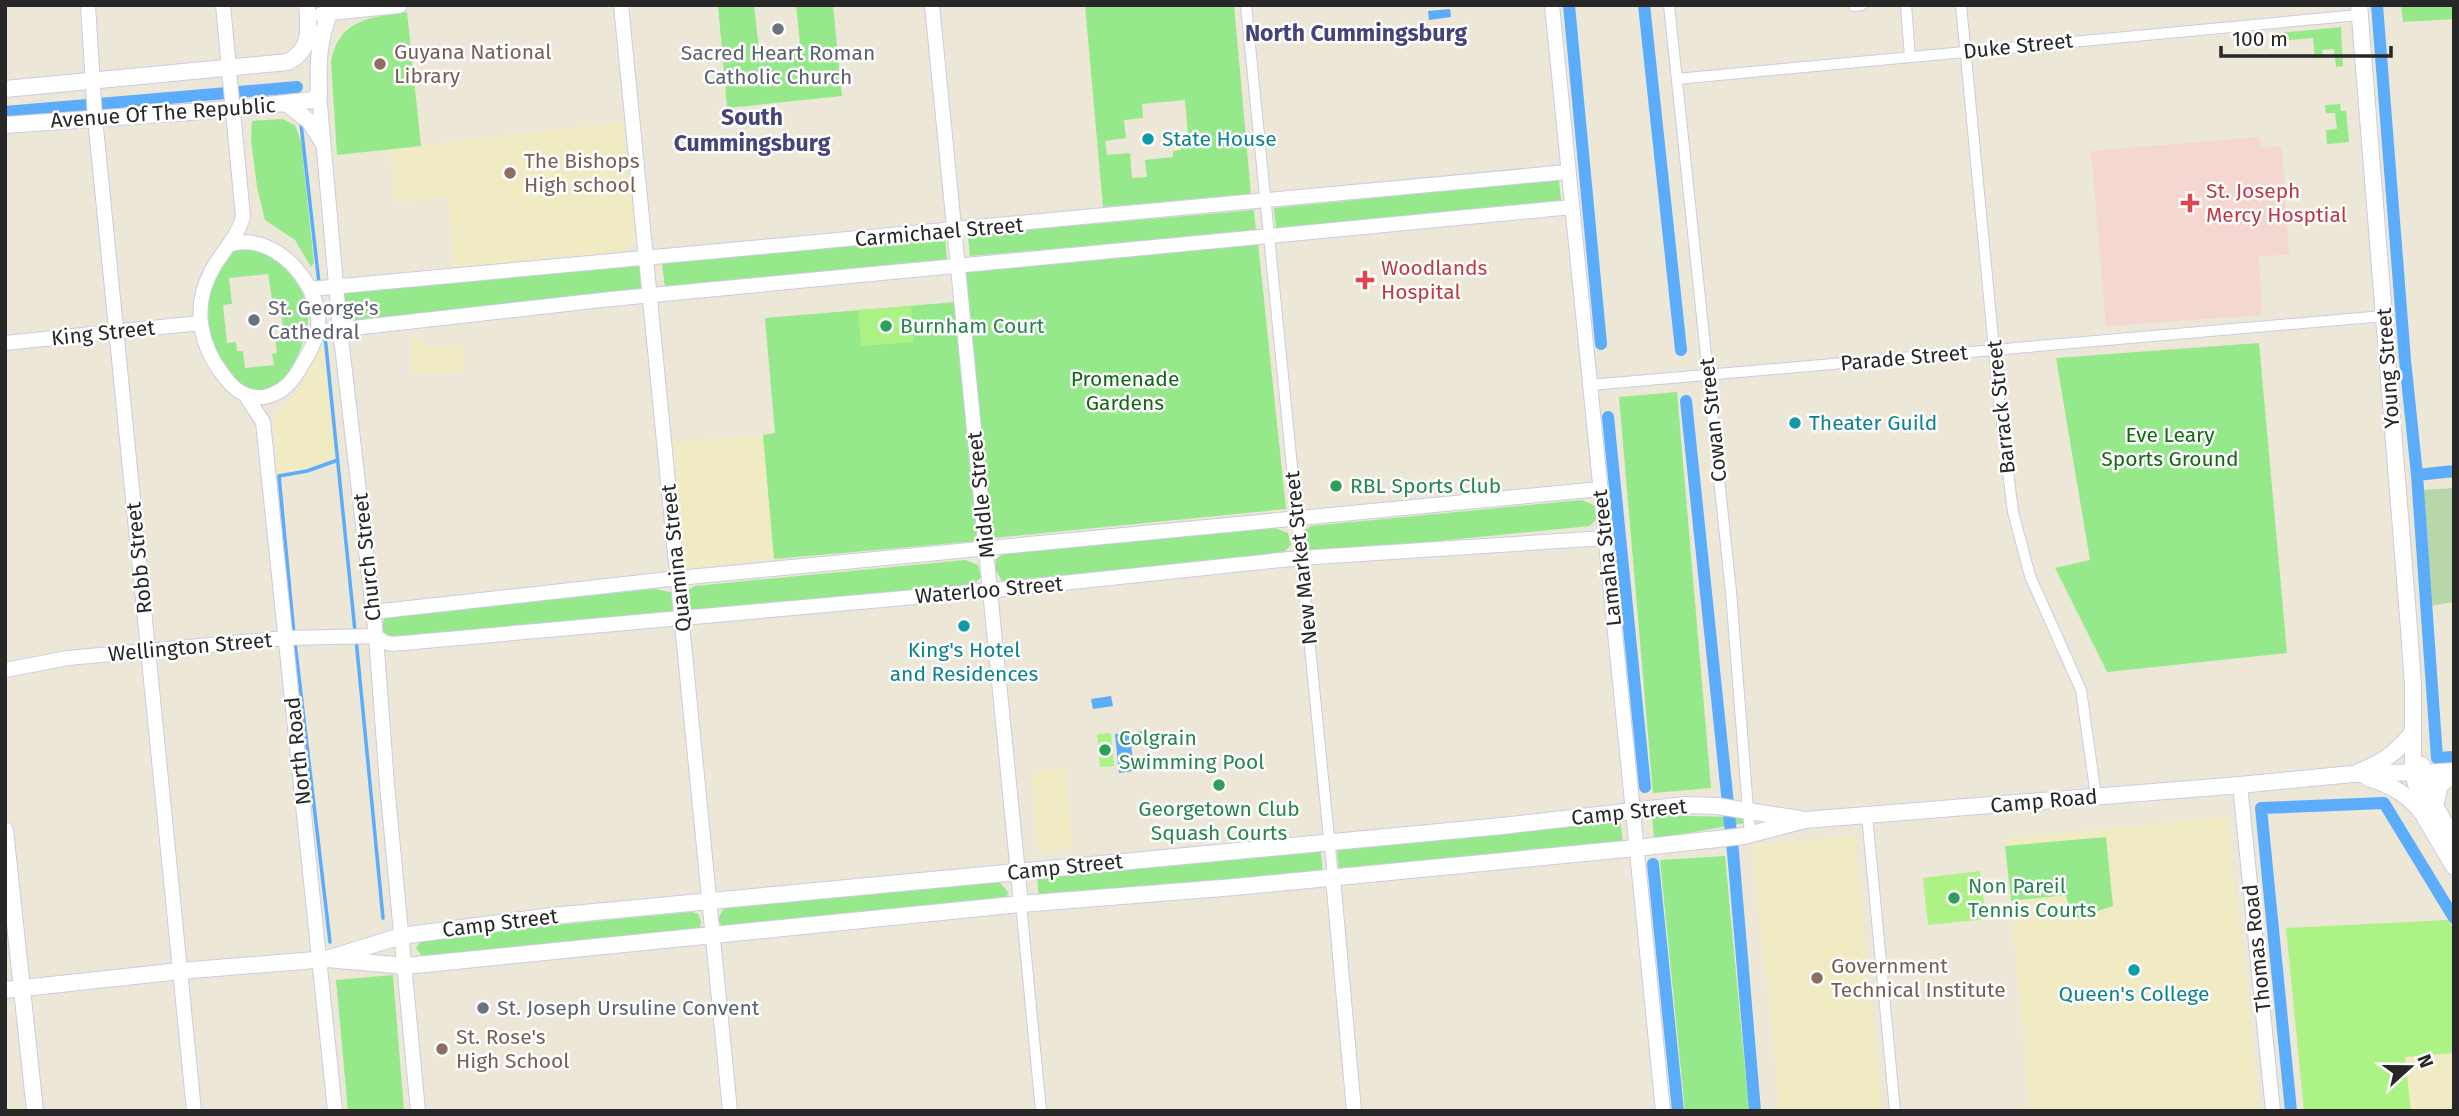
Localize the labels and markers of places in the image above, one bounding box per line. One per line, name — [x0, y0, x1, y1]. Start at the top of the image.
marker: Sacred Heart Roman Catholic Church — [770, 21, 786, 37]
place label: Guyana National Library — [394, 39, 551, 89]
place label: Sacred Heart Roman Catholic Church — [681, 40, 875, 90]
marker: Guyana National Library — [372, 56, 388, 72]
place label: State House — [1162, 126, 1277, 152]
marker: State House — [1140, 131, 1156, 147]
place label: The Bishops High school — [524, 148, 640, 198]
marker: The Bishops High school — [502, 165, 518, 181]
place label: St. Joseph Mercy Hosptial — [2206, 178, 2347, 228]
marker: St. Joseph Mercy Hosptial — [2180, 193, 2200, 213]
place label: Woodlands Hospital — [1381, 255, 1488, 305]
marker: Woodlands Hospital — [1355, 270, 1375, 290]
place label: St. George's Cathedral — [268, 295, 379, 345]
marker: St. George's Cathedral — [246, 312, 262, 328]
place label: Burnham Court — [900, 313, 1045, 339]
marker: Burnham Court — [878, 318, 894, 334]
place label: Theater Guild — [1809, 410, 1937, 436]
marker: Theater Guild — [1787, 415, 1803, 431]
place label: RBL Sports Club — [1350, 473, 1501, 499]
marker: RBL Sports Club — [1328, 478, 1344, 494]
marker: King's Hotel and Residences — [956, 618, 972, 634]
place label: King's Hotel and Residences — [890, 637, 1038, 687]
place label: Colgrain Swimming Pool — [1119, 725, 1264, 775]
marker: Colgrain Swimming Pool — [1097, 742, 1113, 758]
marker: Georgetown Club Squash Courts — [1211, 777, 1227, 793]
place label: Georgetown Club Squash Courts — [1138, 796, 1300, 846]
place label: Non Pareil Tennis Courts — [1968, 873, 2097, 923]
marker: Non Pareil Tennis Courts — [1946, 890, 1962, 906]
place label: Government Technical Institute — [1831, 953, 2006, 1003]
marker: Queen's College — [2126, 962, 2142, 978]
marker: Government Technical Institute — [1809, 970, 1825, 986]
place label: Queen's College — [2059, 981, 2209, 1007]
place label: St. Joseph Ursuline Convent — [497, 995, 760, 1021]
marker: St. Joseph Ursuline Convent — [475, 1000, 491, 1016]
place label: St. Rose's High School — [456, 1024, 569, 1074]
marker: St. Rose's High School — [434, 1041, 450, 1057]

